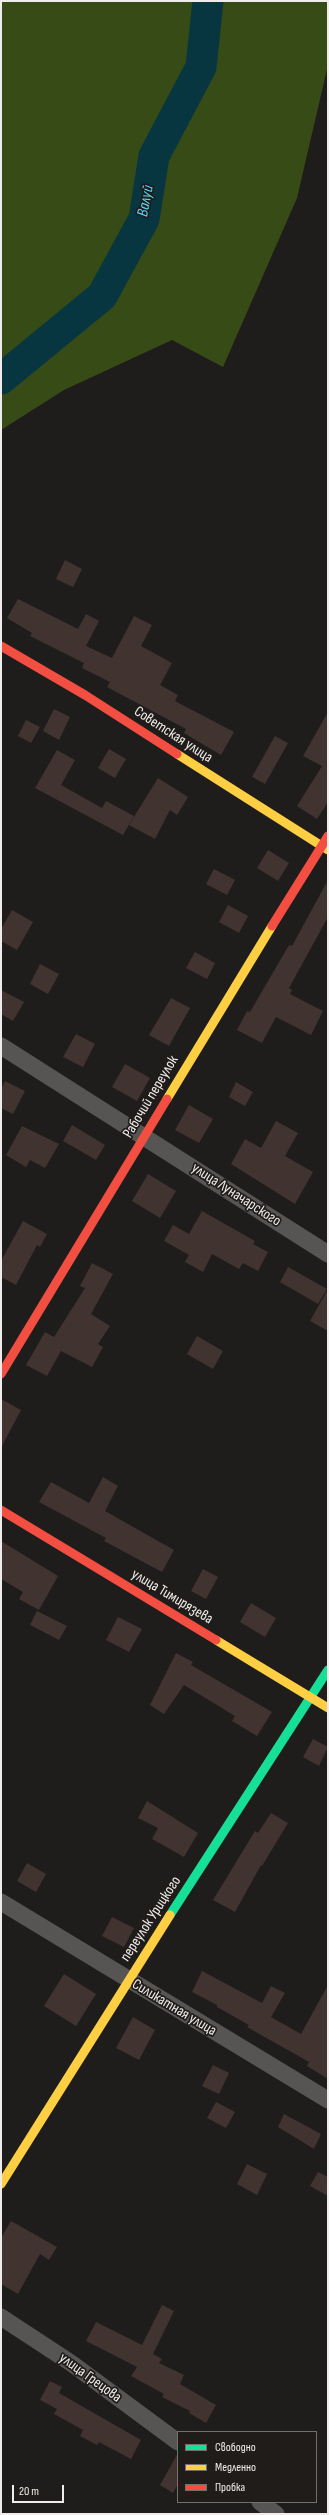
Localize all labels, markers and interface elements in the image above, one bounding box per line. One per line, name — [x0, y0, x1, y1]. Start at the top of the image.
water label: Валуй — [134, 184, 158, 218]
street label: Советская улица — [130, 703, 216, 767]
street label: Рабочий переулок — [119, 1053, 183, 1141]
street label: улица Луначарского — [188, 1159, 284, 1231]
street label: улица Тимирязева — [128, 1566, 216, 1628]
street label: переулок Урицкого — [117, 1873, 185, 1965]
street label: Силикатная улица — [128, 1976, 220, 2040]
street label: улица Грецова — [55, 2349, 125, 2407]
legend — [177, 2431, 317, 2503]
text: Свободно — [215, 2440, 256, 2455]
text: Медленно — [215, 2460, 256, 2475]
scale bar — [14, 2477, 66, 2503]
text: Пробка — [215, 2480, 245, 2495]
text: 20 m — [19, 2484, 39, 2499]

